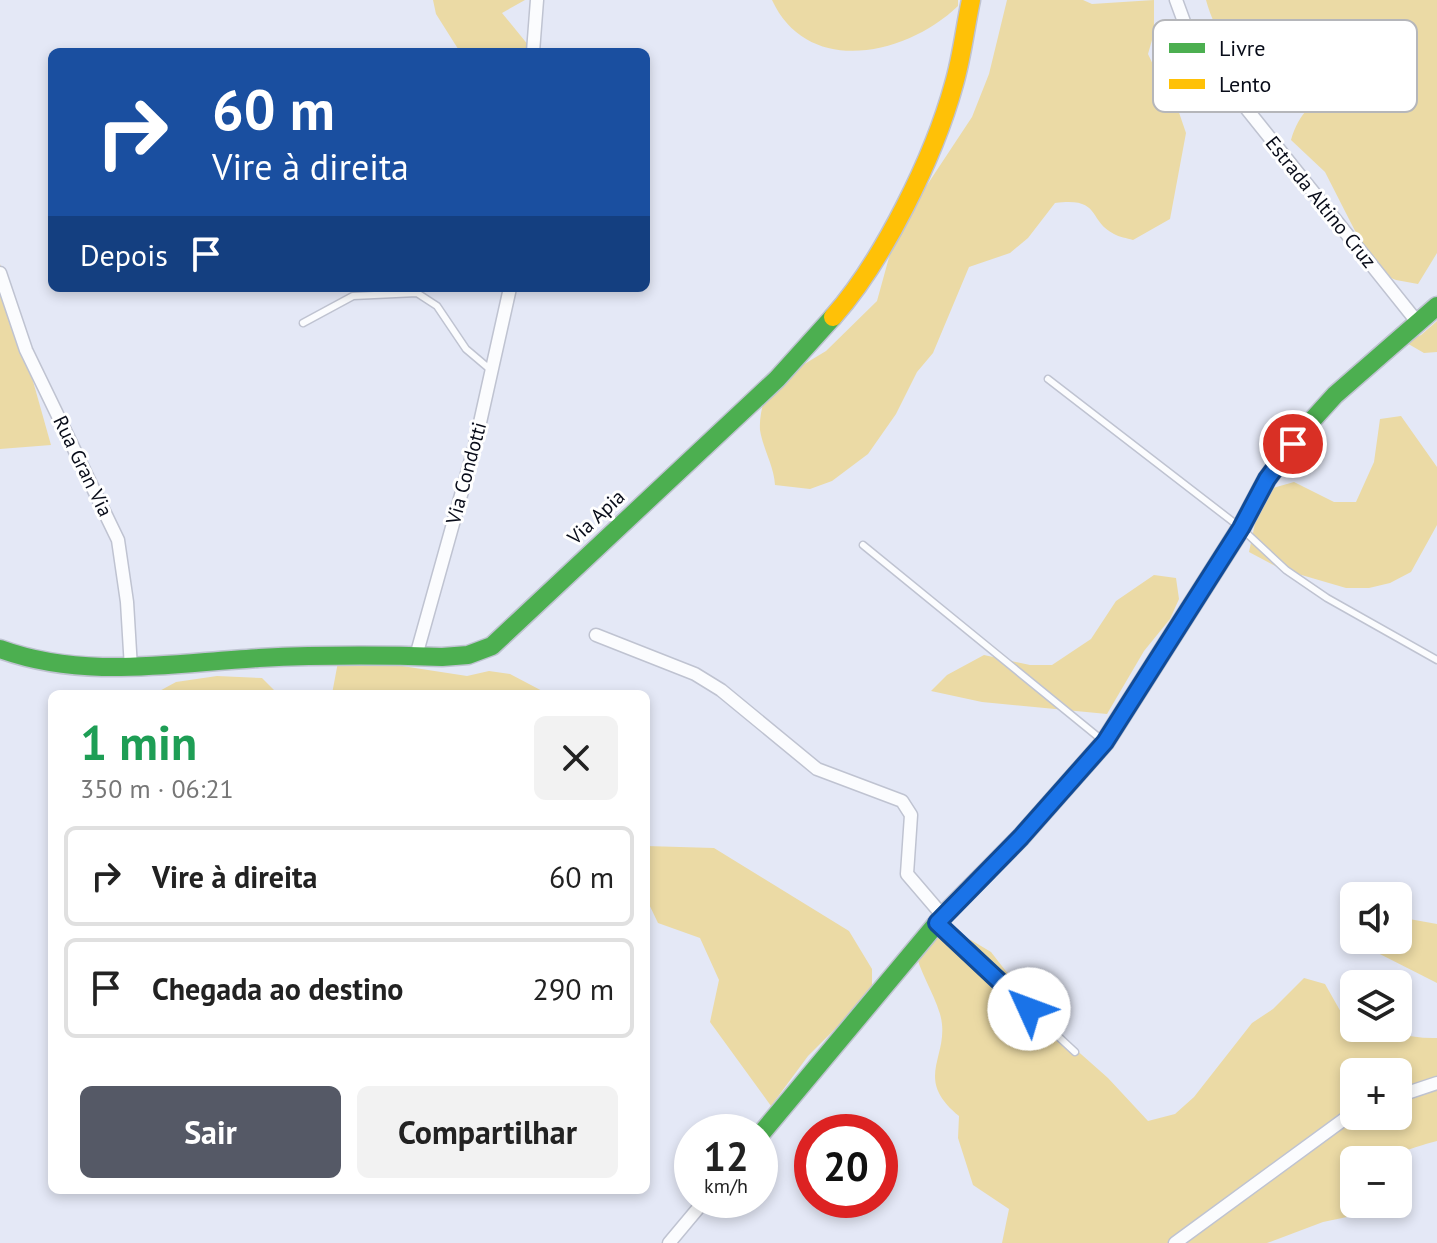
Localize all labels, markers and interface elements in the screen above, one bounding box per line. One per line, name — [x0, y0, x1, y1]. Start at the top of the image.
legend — [1153, 20, 1417, 112]
text: Livre — [1219, 34, 1266, 62]
text: Lento — [1219, 70, 1271, 98]
text: 60 m — [212, 73, 335, 145]
icon: right — [80, 80, 184, 184]
street label: Estrada Altino Cruz — [1260, 131, 1382, 273]
text: Vire à direita — [212, 143, 409, 190]
icon: arrive — [184, 232, 228, 276]
text: Depois — [80, 235, 168, 274]
pin — [1259, 410, 1327, 478]
street label: Rua Gran Via — [47, 411, 119, 521]
street label: Via Condotti — [440, 419, 492, 528]
icon: arrive — [1271, 422, 1315, 466]
street label: Via Apia — [561, 484, 630, 551]
text: 1 min — [80, 711, 197, 773]
button: close — [534, 716, 618, 800]
text: 350 m · 06:21 — [80, 772, 234, 805]
icon: right — [84, 854, 128, 898]
text: Vire à direita — [152, 857, 317, 896]
text: 60 m — [549, 857, 614, 896]
map controls — [1340, 882, 1412, 1218]
button: sound — [1340, 882, 1412, 954]
icon: arrive — [84, 966, 128, 1010]
position arrow — [987, 967, 1071, 1051]
text: Chegada ao destino — [152, 969, 403, 1008]
text: 290 m — [533, 969, 614, 1008]
button: layers — [1340, 970, 1412, 1042]
button: + — [1340, 1058, 1412, 1130]
button: Sair — [80, 1086, 341, 1178]
button: Compartilhar — [357, 1086, 618, 1178]
speed limit sign: 20 — [794, 1114, 898, 1218]
text: 12 — [703, 1130, 749, 1182]
button: − — [1340, 1146, 1412, 1218]
text: km/h — [704, 1173, 748, 1199]

